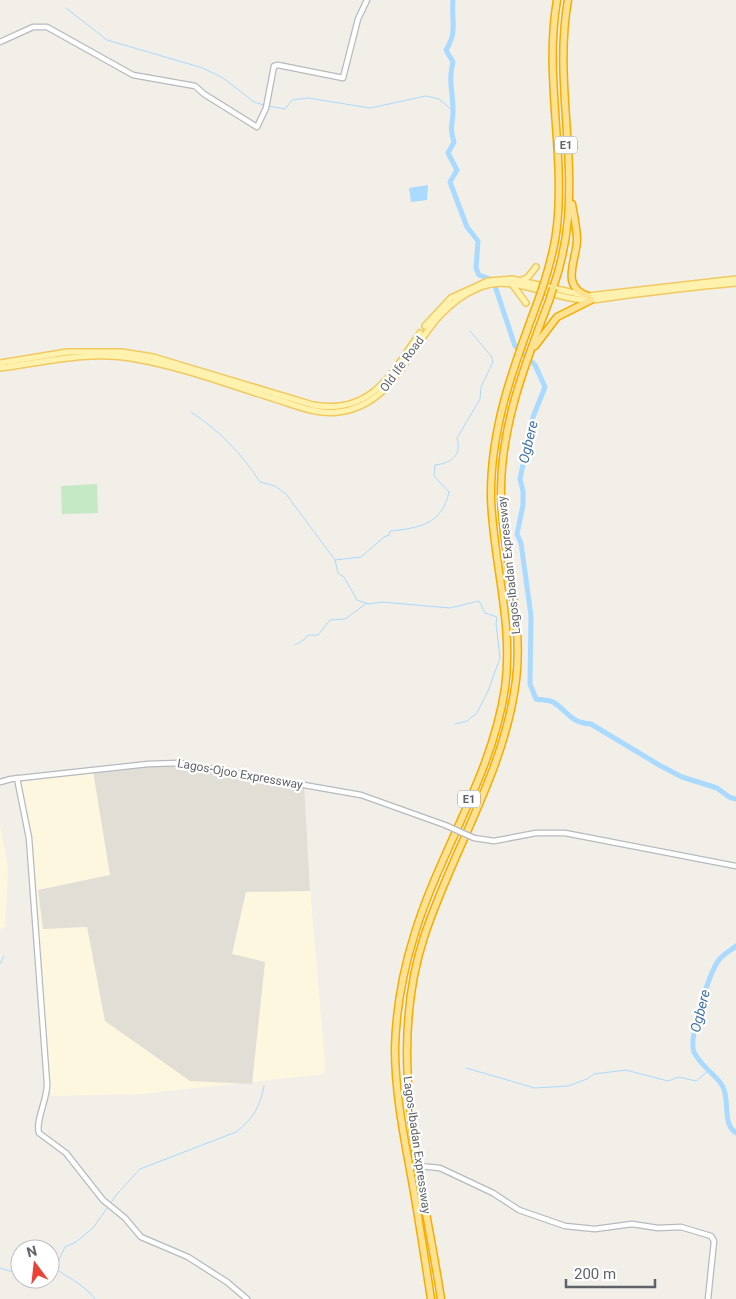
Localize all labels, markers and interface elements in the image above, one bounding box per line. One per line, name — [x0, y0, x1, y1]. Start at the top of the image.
road number: E1 — [555, 136, 577, 154]
street label: Old Ife Road — [377, 334, 427, 394]
water label: Ogbere — [515, 419, 541, 465]
street label: Lagos-Ibadan Expressway — [495, 495, 523, 635]
street label: Lagos-Ojoo Expressway — [176, 756, 304, 792]
road number: E1 — [458, 791, 480, 808]
water label: Ogbere — [687, 988, 713, 1034]
street label: Lagos-Ibadan Expressway — [400, 1075, 434, 1215]
north arrow — [10, 1239, 60, 1289]
text: N — [25, 1242, 38, 1260]
scale bar — [566, 1256, 655, 1288]
text: 200 m — [574, 1265, 616, 1283]

